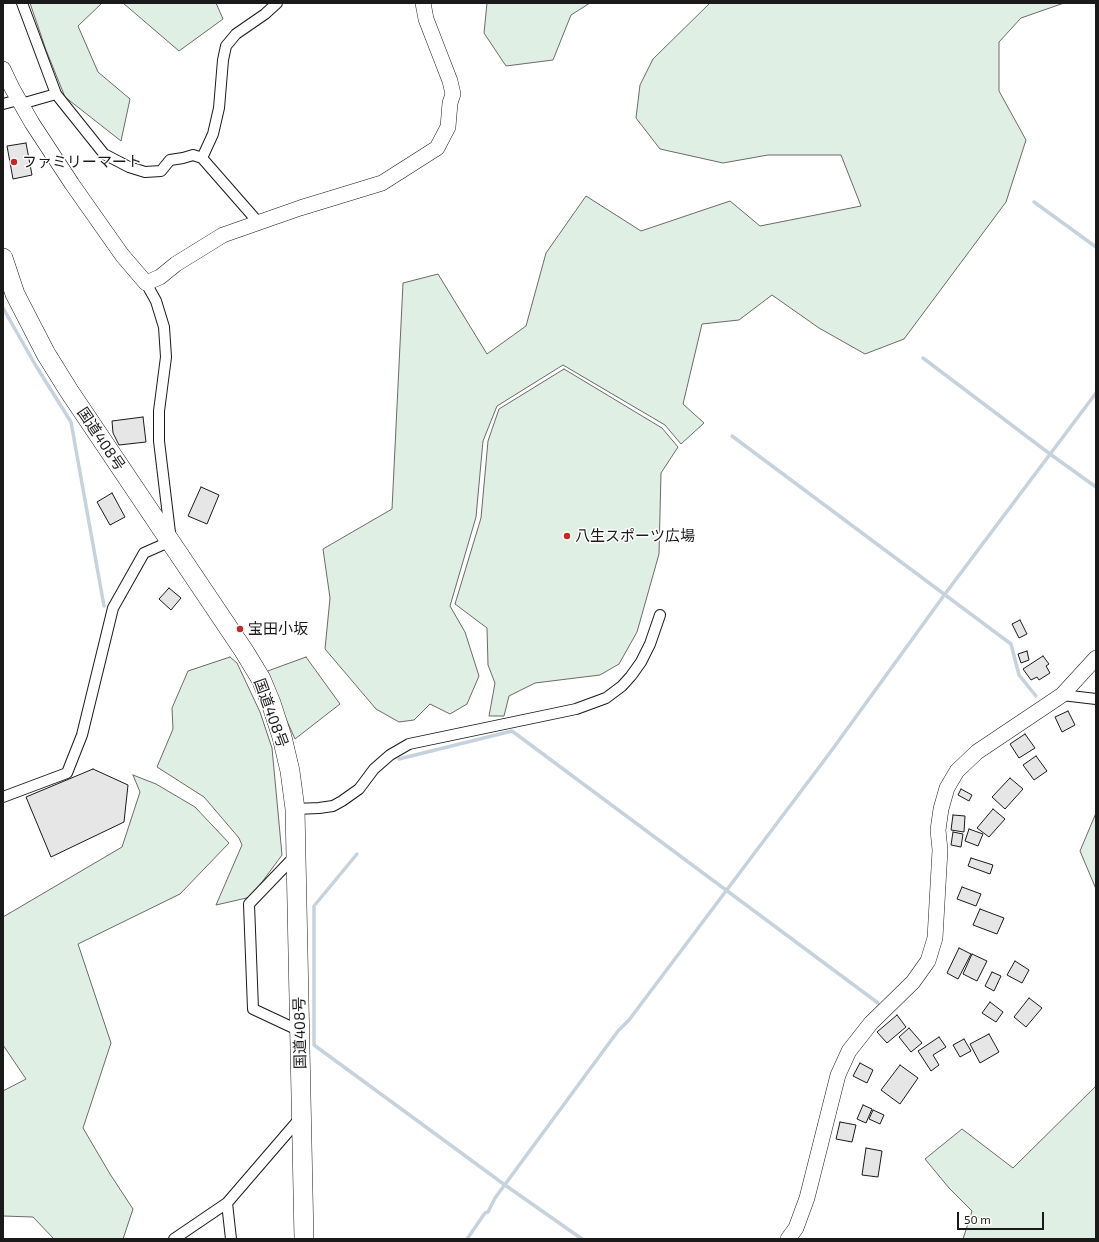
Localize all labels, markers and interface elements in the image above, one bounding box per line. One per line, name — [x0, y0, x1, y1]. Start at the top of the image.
place label: ファミリーマート — [22, 153, 142, 171]
marker: ファミリーマート — [9, 157, 19, 167]
street label: 国道408号 — [73, 404, 129, 474]
place label: 八生スポーツ広場 — [575, 527, 695, 545]
marker: 八生スポーツ広場 — [562, 531, 572, 541]
place label: 宝田小坂 — [248, 620, 308, 638]
marker: 宝田小坂 — [235, 624, 245, 634]
street label: 国道408号 — [250, 676, 292, 750]
street label: 国道408号 — [290, 997, 310, 1069]
scale bar — [959, 1204, 1046, 1230]
text: 50 m — [964, 1212, 991, 1226]

